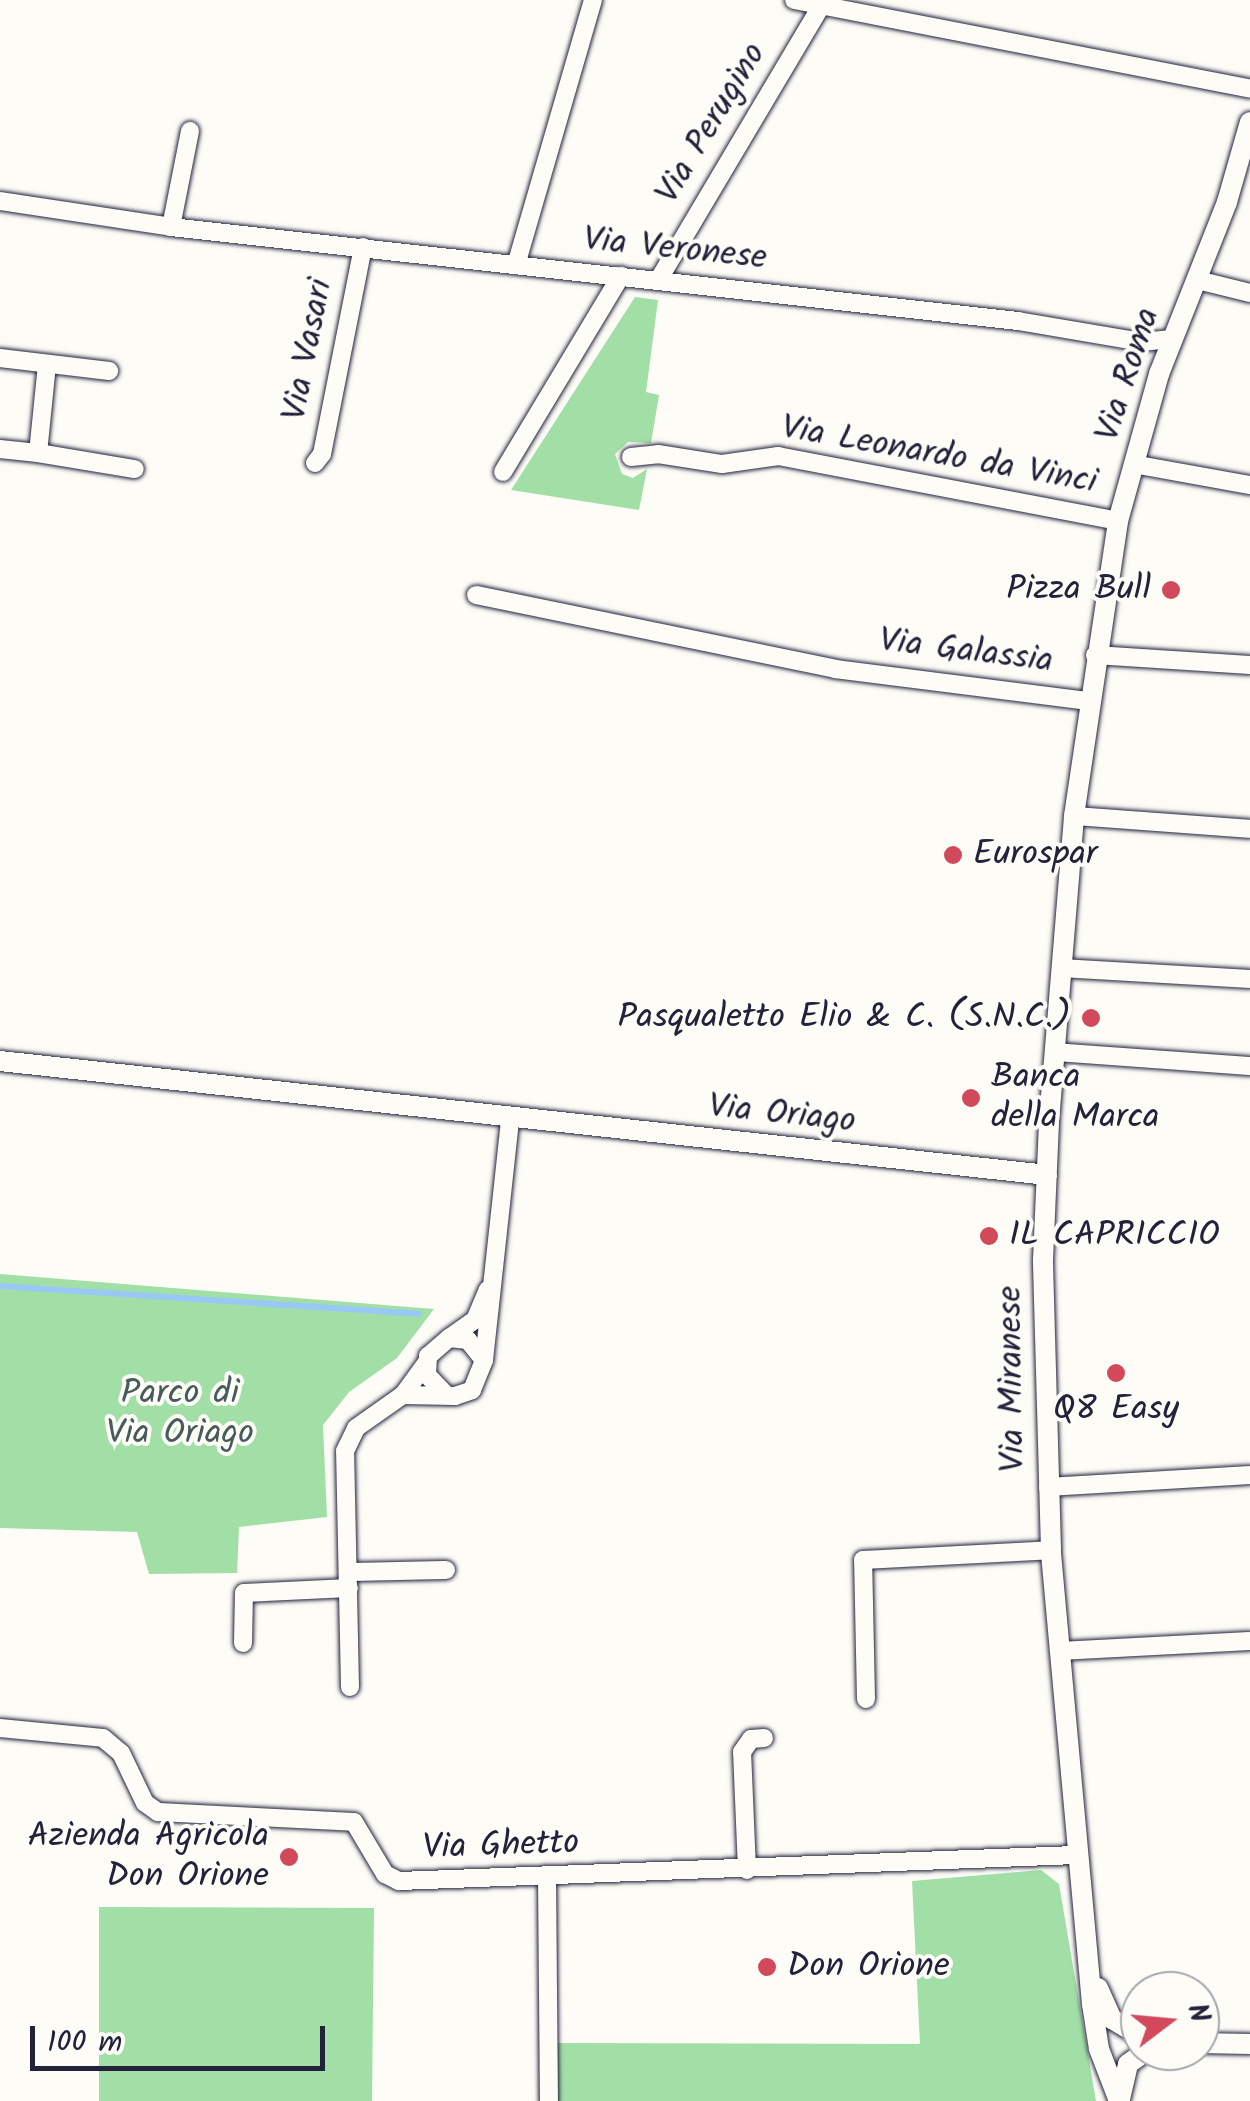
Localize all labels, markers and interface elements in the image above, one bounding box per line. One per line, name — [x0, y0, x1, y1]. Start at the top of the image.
street label: Via Perugino — [648, 36, 776, 212]
street label: Via Veronese — [581, 219, 769, 281]
street label: Via Vasari — [275, 275, 343, 425]
street label: Via Roma — [1088, 303, 1170, 447]
street label: Via Leonardo da Vinci — [778, 408, 1100, 504]
place label: Pizza Bull — [1006, 569, 1151, 611]
marker: Pizza Bull — [1160, 579, 1182, 601]
street label: Via Galassia — [877, 621, 1055, 683]
place label: Eurospar — [973, 834, 1097, 876]
marker: Eurospar — [942, 844, 964, 866]
place label: Pasqualetto Elio & C. (S.N.C.) — [618, 997, 1071, 1039]
marker: Pasqualetto Elio & C. (S.N.C.) — [1080, 1007, 1102, 1029]
place label: Banca della Marca — [991, 1057, 1159, 1139]
street label: Via Oriago — [706, 1086, 858, 1144]
marker: Banca della Marca — [960, 1087, 982, 1109]
place label: IL CAPRICCIO — [1009, 1215, 1220, 1257]
marker: IL CAPRICCIO — [978, 1225, 1000, 1247]
street label: Via Miranese — [990, 1285, 1036, 1473]
marker: Q8 Easy — [1105, 1362, 1127, 1384]
park label: Parco di Via Oriago — [106, 1373, 254, 1455]
place label: Q8 Easy — [1053, 1389, 1179, 1431]
place label: Azienda Agricola Don Orione — [27, 1816, 269, 1898]
street label: Via Ghetto — [422, 1822, 580, 1870]
marker: Azienda Agricola Don Orione — [278, 1846, 300, 1868]
place label: Don Orione — [787, 1946, 950, 1988]
marker: Don Orione — [756, 1956, 778, 1978]
north arrow — [1120, 1971, 1220, 2071]
text: N — [1173, 1998, 1221, 2028]
scale bar — [35, 2006, 330, 2068]
text: 100 m — [47, 2019, 122, 2067]

